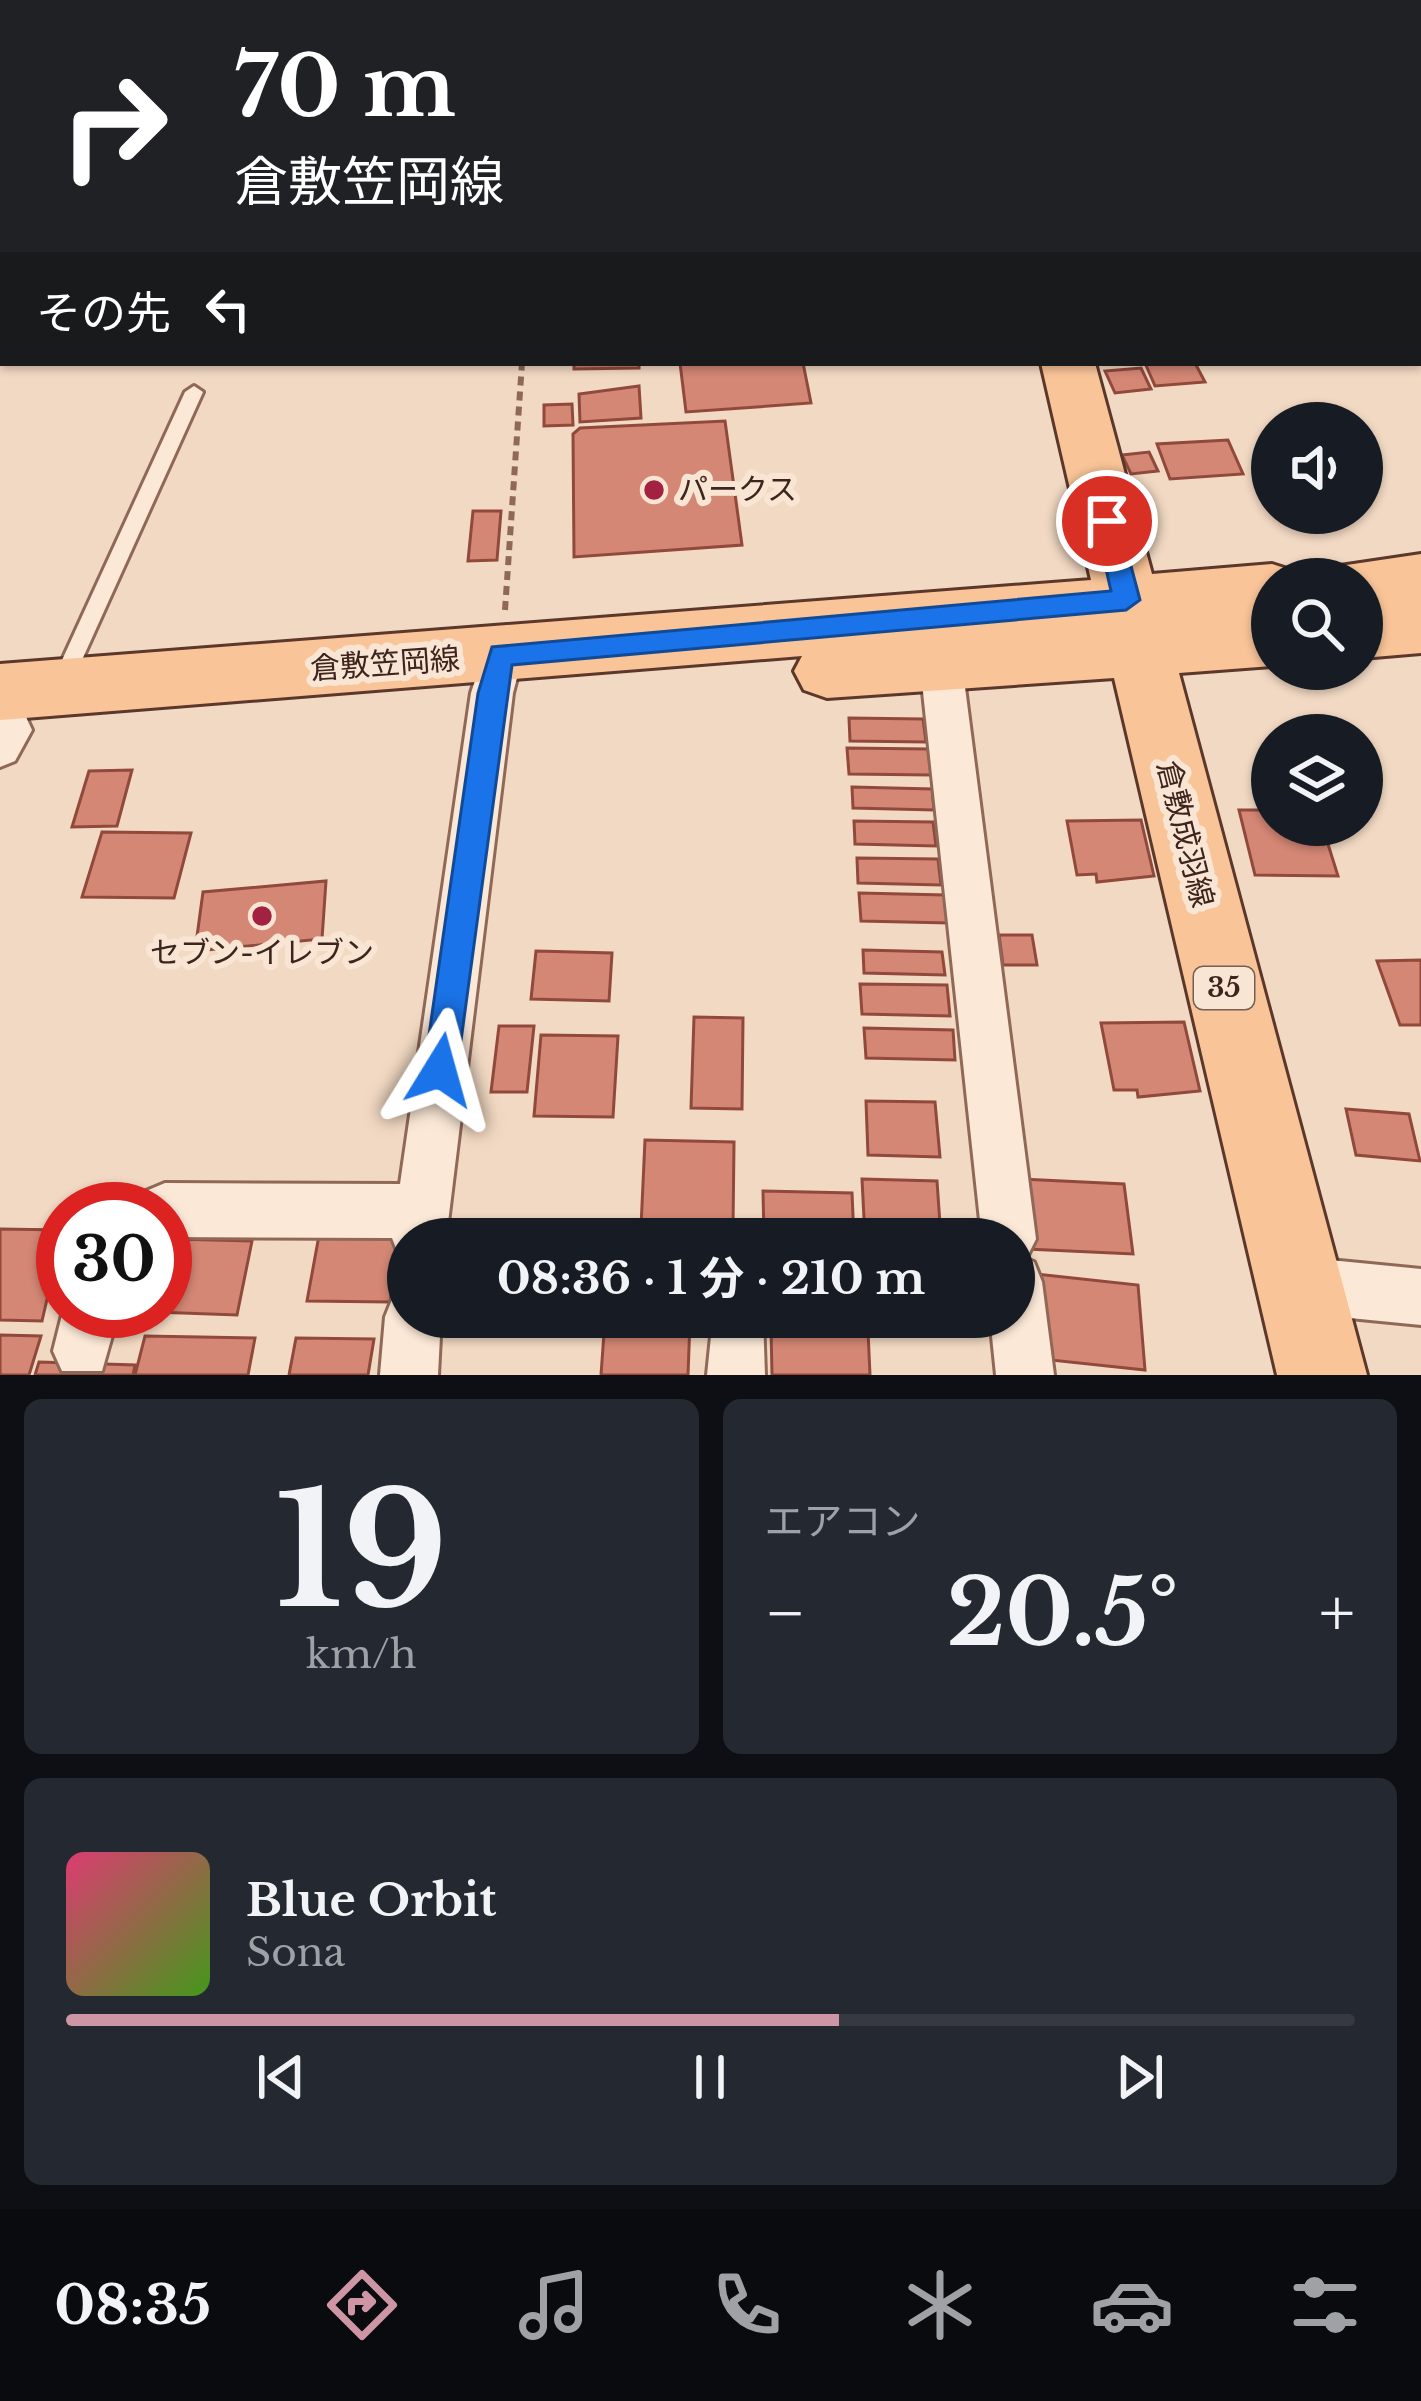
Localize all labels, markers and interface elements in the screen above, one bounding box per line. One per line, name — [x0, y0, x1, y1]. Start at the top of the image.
text: 70 m — [234, 35, 456, 139]
icon: right — [36, 48, 192, 204]
text: 倉敷笠岡線 — [234, 149, 504, 216]
icon: left — [195, 276, 261, 342]
text: その先 — [36, 285, 171, 341]
map controls — [1251, 402, 1383, 846]
button: sound — [1251, 402, 1383, 534]
pin — [1056, 470, 1158, 572]
place label: パークス — [678, 471, 797, 508]
marker: パークス — [641, 477, 667, 503]
icon: arrive — [1074, 488, 1140, 554]
button: search — [1251, 558, 1383, 690]
street label: 倉敷笠岡線 — [309, 640, 461, 687]
button: layers — [1251, 714, 1383, 846]
street label: 倉敷成羽線 — [1149, 757, 1222, 911]
marker: セブン-イレブン — [249, 903, 275, 929]
place label: セブン-イレブン — [150, 934, 374, 971]
road number: 35 — [1194, 967, 1254, 1009]
position arrow — [377, 1007, 503, 1133]
speed limit sign: 30 — [36, 1182, 192, 1338]
text: 08:36 · 1 分 · 210 m — [497, 1250, 925, 1306]
text: 19 — [275, 1455, 448, 1648]
text: エアコン — [765, 1497, 921, 1546]
text: 20.5° — [947, 1558, 1178, 1669]
text: − — [765, 1572, 806, 1654]
text: + — [1319, 1572, 1355, 1654]
text: km/h — [306, 1630, 417, 1679]
text: Blue Orbit — [246, 1872, 496, 1928]
text: Sona — [246, 1928, 345, 1977]
icon: previous — [248, 2044, 314, 2110]
icon: pause — [677, 2044, 743, 2110]
icon: next — [1107, 2044, 1173, 2110]
icon: directions — [320, 2263, 404, 2347]
icon: music — [512, 2263, 596, 2347]
icon: phone — [705, 2263, 789, 2347]
icon: climate — [898, 2263, 982, 2347]
icon: car — [1090, 2263, 1174, 2347]
icon: filters — [1283, 2263, 1367, 2347]
text: 08:35 — [54, 2272, 211, 2339]

